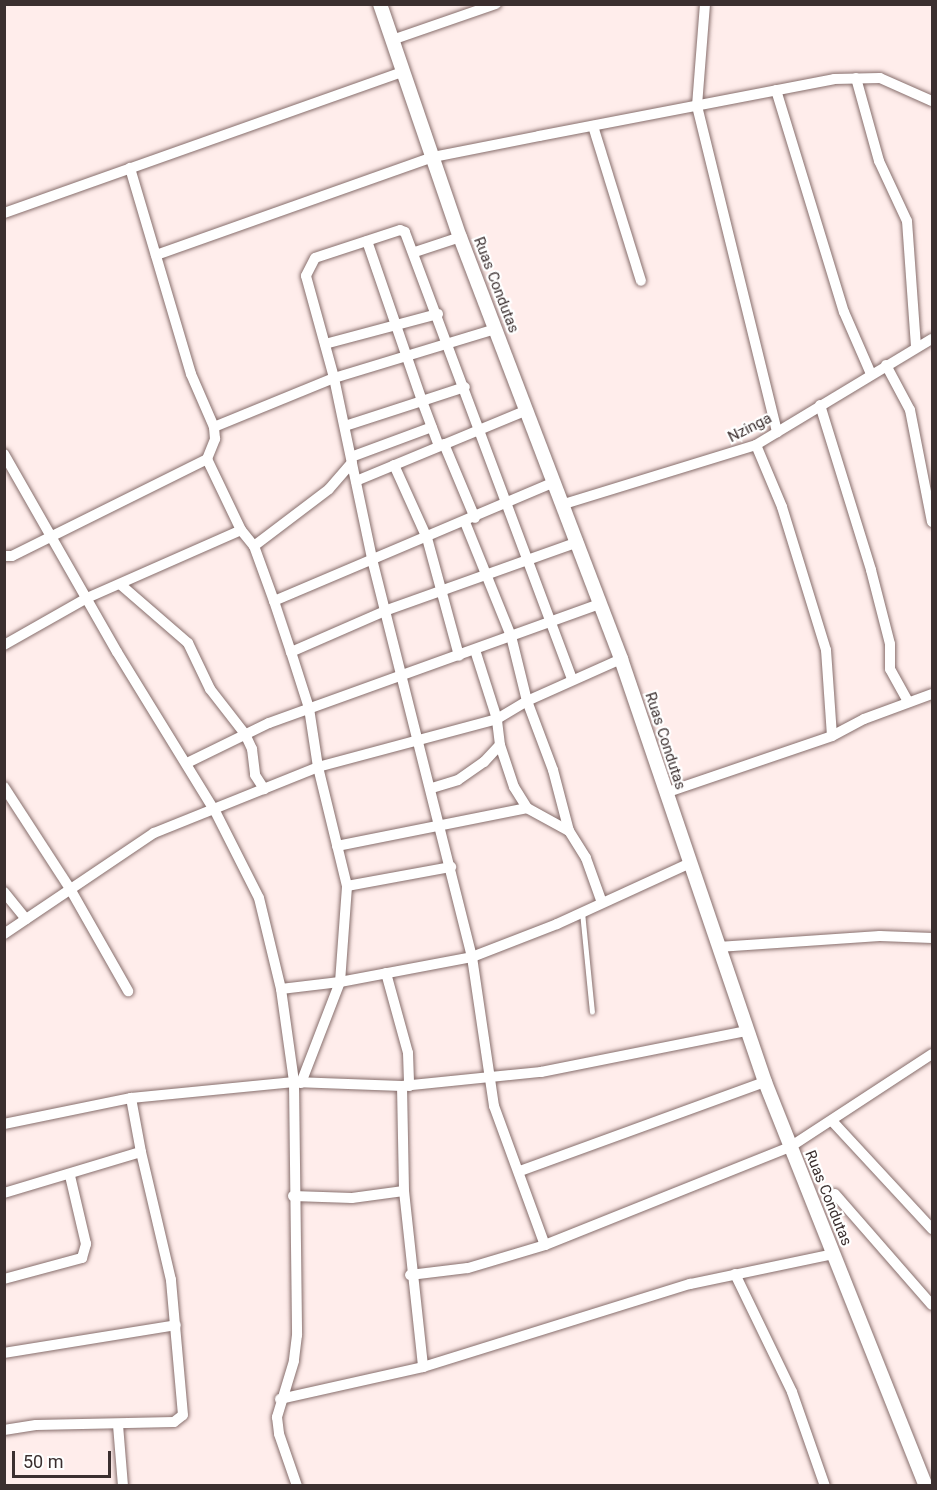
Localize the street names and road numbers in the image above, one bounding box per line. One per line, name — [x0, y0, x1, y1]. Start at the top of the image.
street label: Ruas Condutas — [469, 235, 523, 335]
street label: Nzinga — [725, 409, 775, 447]
street label: Ruas Condutas — [641, 690, 689, 792]
street label: Ruas Condutas — [801, 1148, 855, 1248]

